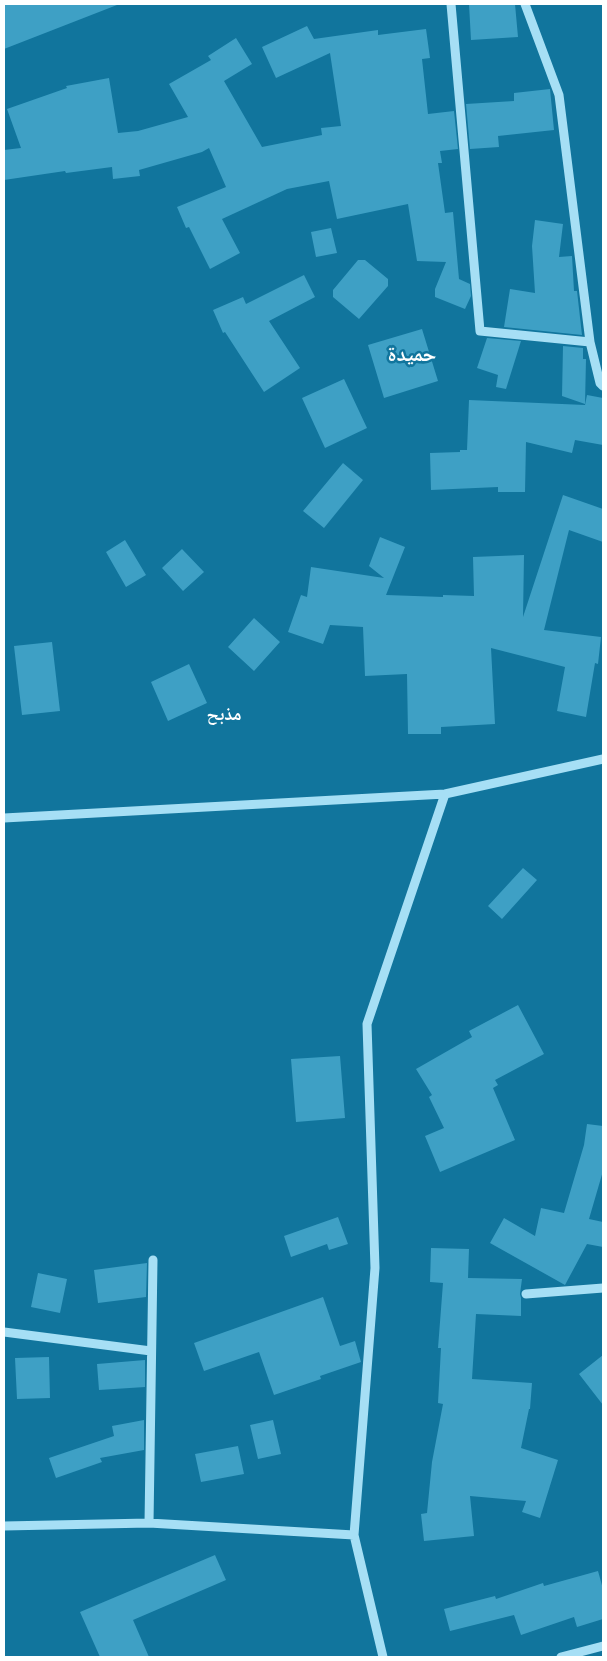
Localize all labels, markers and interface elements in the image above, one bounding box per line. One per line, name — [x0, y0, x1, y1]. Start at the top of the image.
district label: حميدة — [388, 342, 436, 368]
district label: مذبح — [206, 704, 242, 726]

